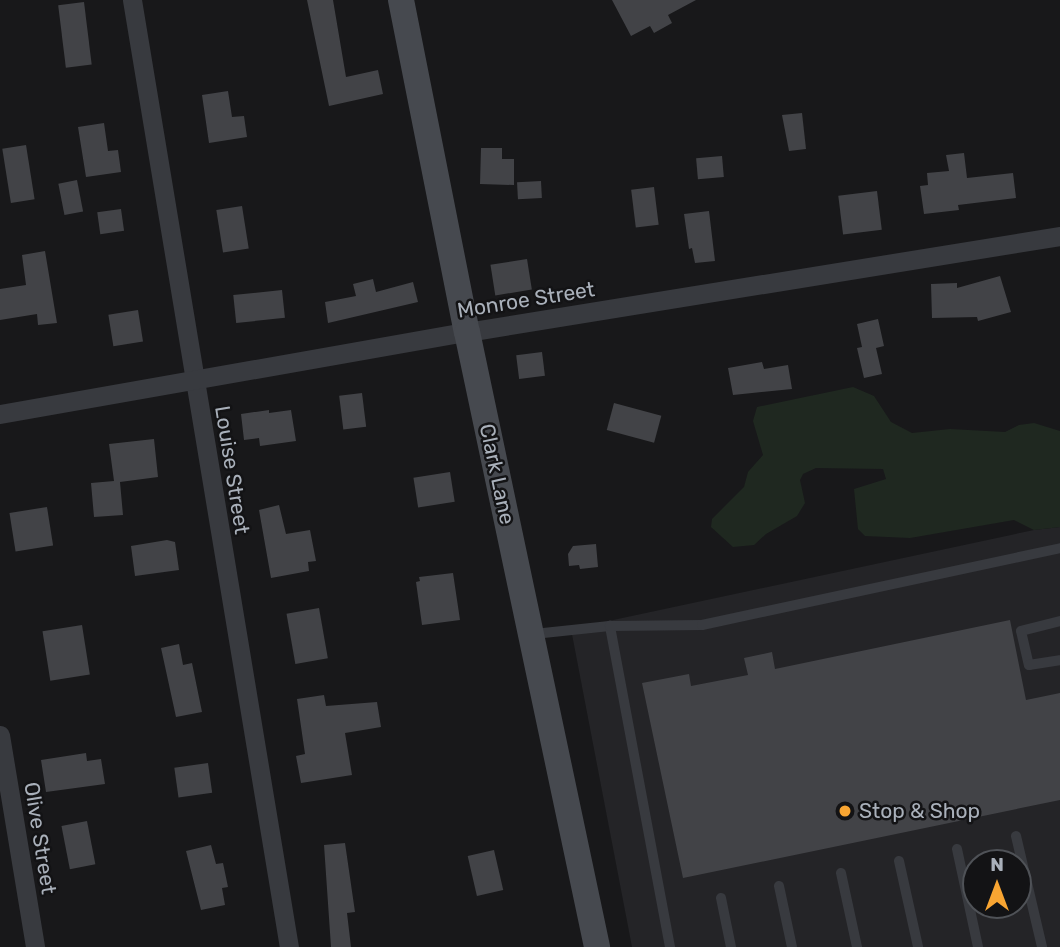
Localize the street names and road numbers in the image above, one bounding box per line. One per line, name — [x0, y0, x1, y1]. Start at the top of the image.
street label: Monroe Street — [455, 277, 597, 323]
street label: Louise Street — [209, 404, 255, 536]
street label: Clark Lane — [474, 421, 520, 527]
street label: Olive Street — [19, 780, 61, 896]

